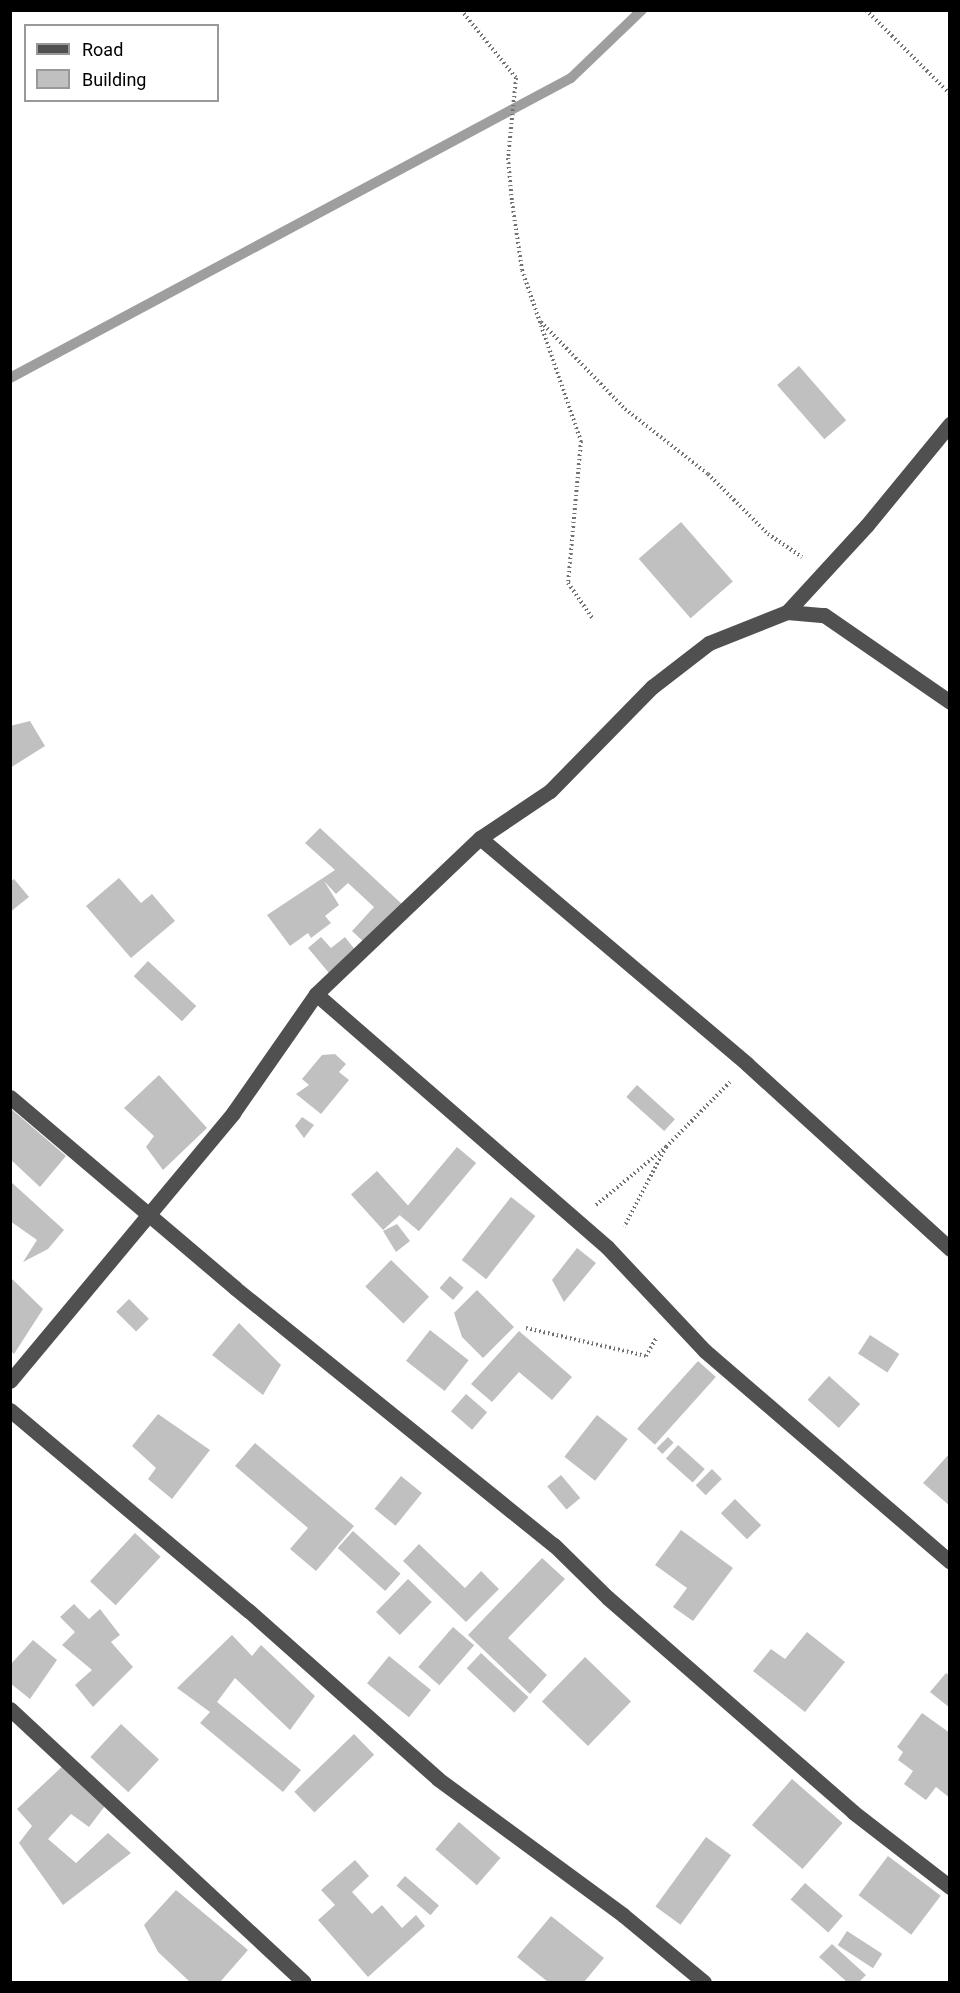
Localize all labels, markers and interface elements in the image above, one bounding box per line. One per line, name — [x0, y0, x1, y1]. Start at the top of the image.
legend — [24, 24, 219, 102]
text: Road — [82, 39, 123, 60]
text: Building — [82, 69, 146, 90]

